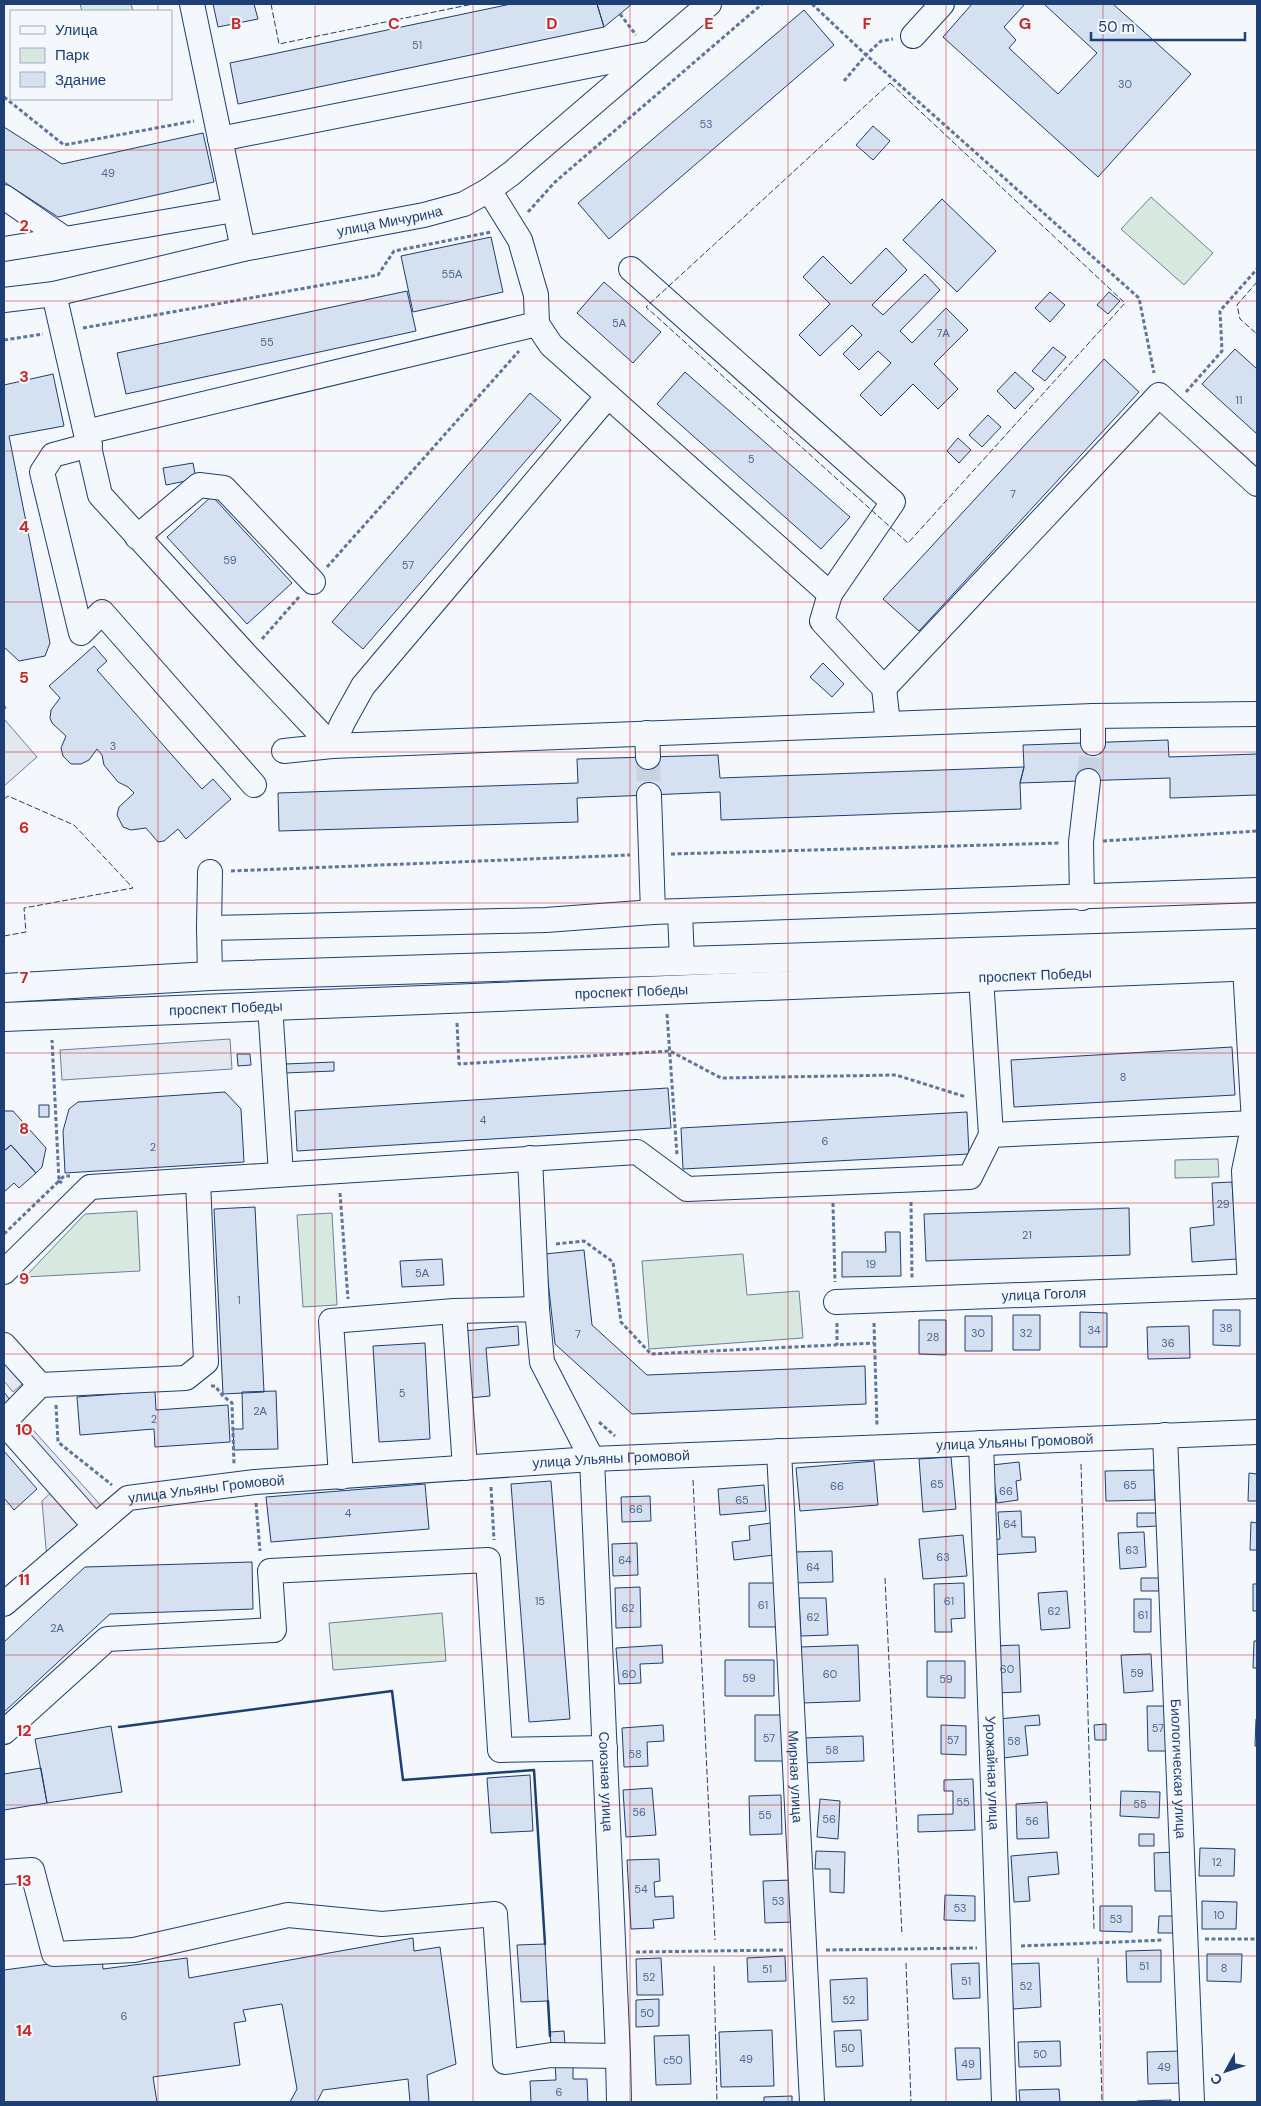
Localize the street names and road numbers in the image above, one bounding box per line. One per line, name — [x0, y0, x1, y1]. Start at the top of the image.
street label: улица Мичурина — [336, 201, 445, 240]
street label: проспект Победы — [978, 964, 1092, 986]
street label: проспект Победы — [574, 980, 689, 1003]
street label: проспект Победы — [169, 997, 283, 1019]
street label: улица Гоголя — [1001, 1283, 1087, 1305]
street label: улица Ульяны Громовой — [936, 1430, 1094, 1454]
street label: улица Ульяны Громовой — [532, 1446, 690, 1472]
street label: улица Ульяны Громовой — [127, 1471, 285, 1507]
street label: Биологическая улица — [1167, 1699, 1190, 1839]
street label: Урожайная улица — [982, 1715, 1004, 1830]
street label: Мирная улица — [784, 1730, 807, 1824]
street label: Союзная улица — [595, 1731, 617, 1832]

